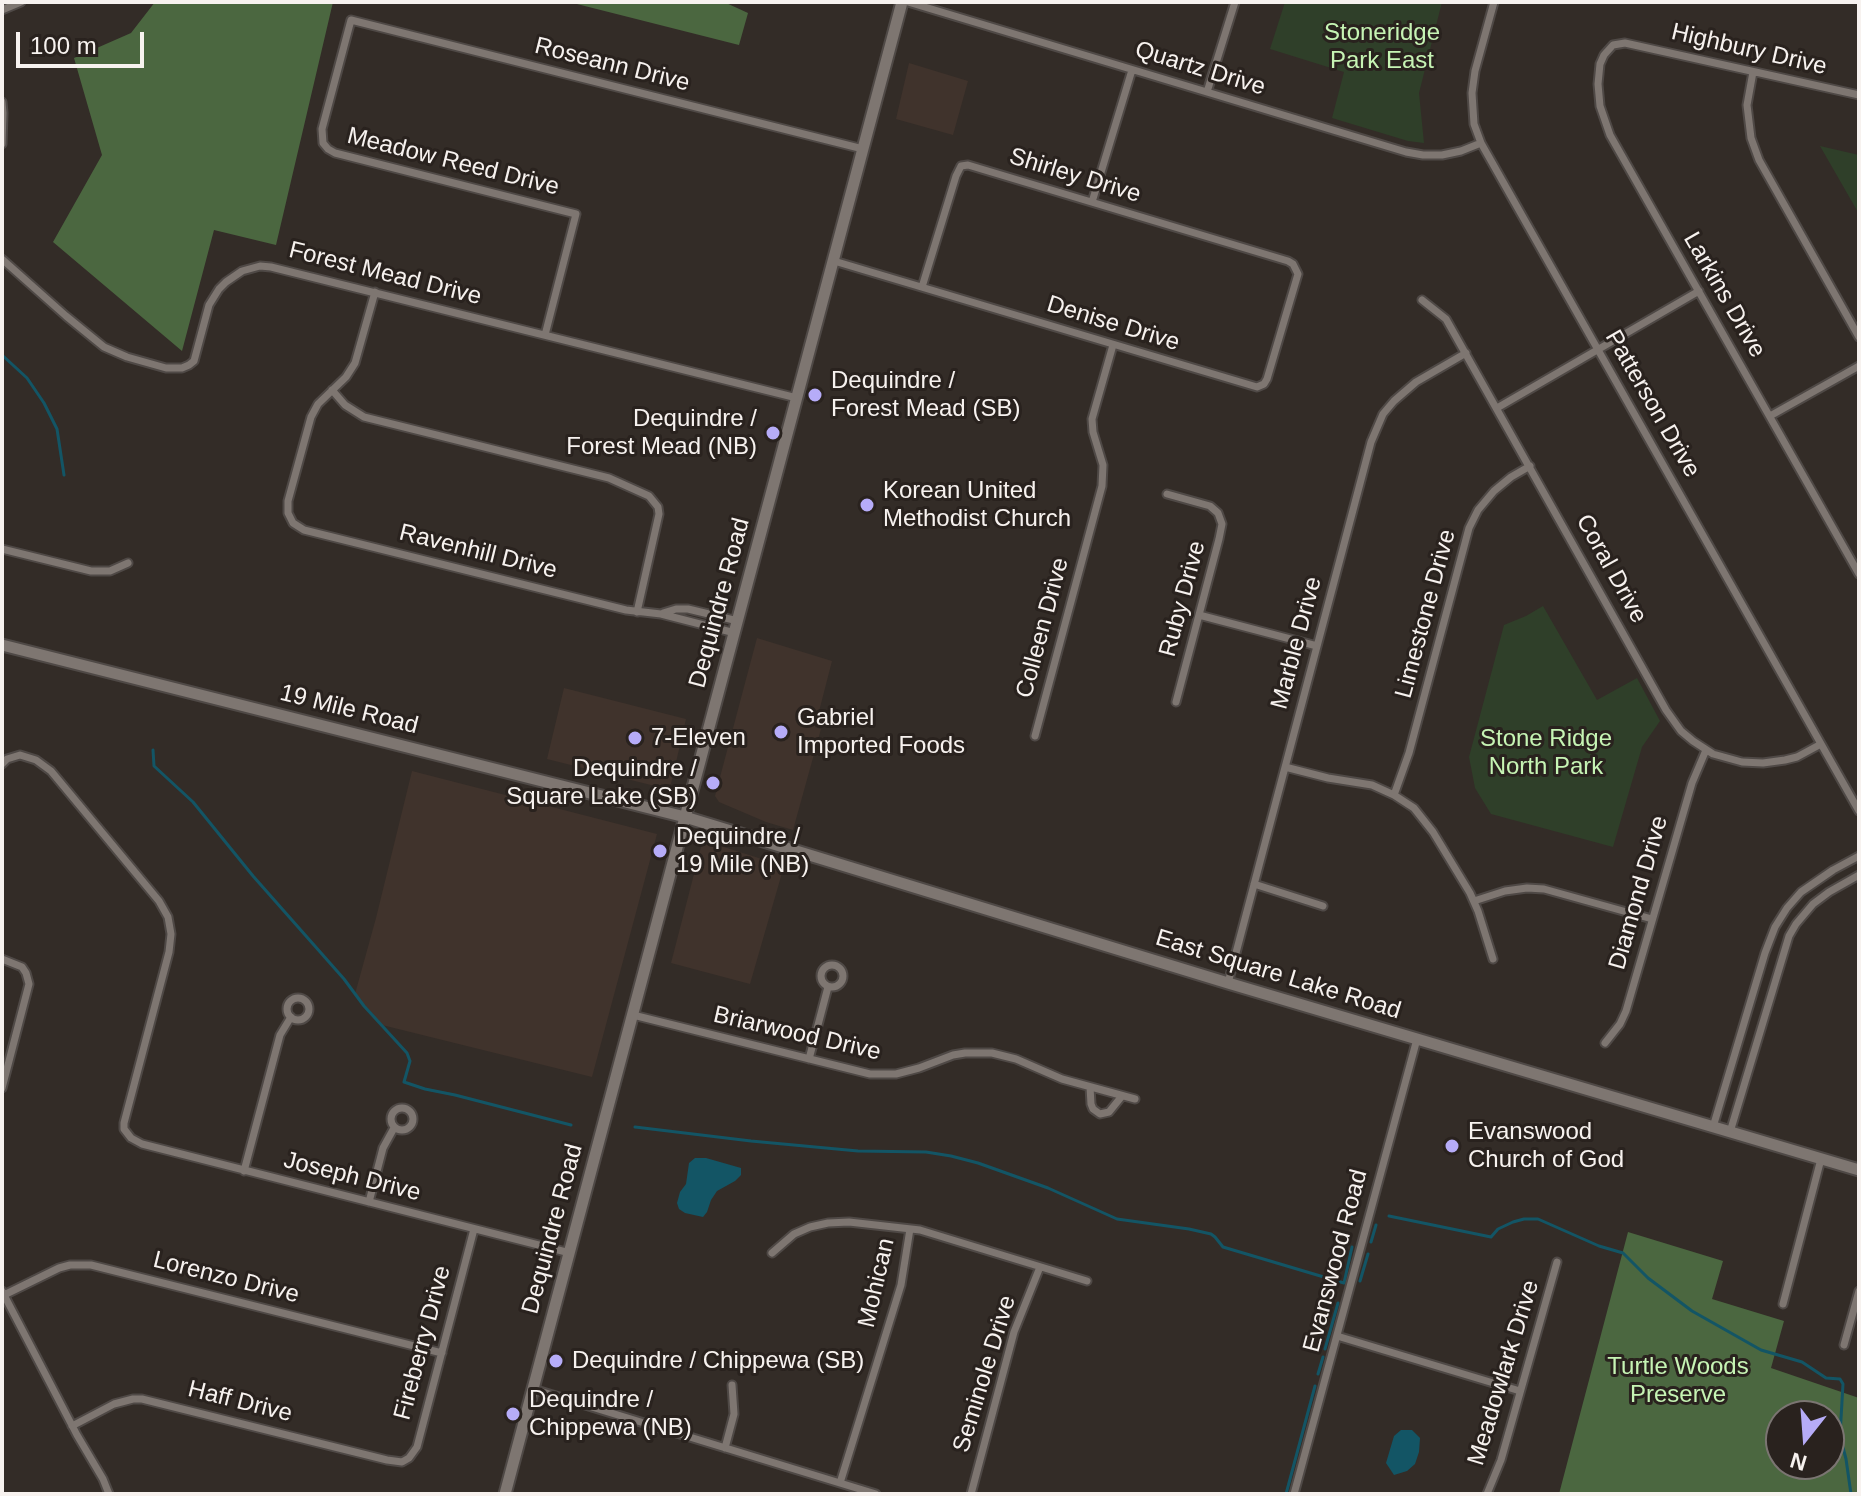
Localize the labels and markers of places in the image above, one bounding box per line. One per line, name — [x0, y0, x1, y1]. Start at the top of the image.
place label: Dequindre / Forest Mead (SB) — [831, 367, 1020, 423]
marker: Dequindre / Forest Mead (SB) — [806, 386, 824, 404]
place label: Dequindre / Forest Mead (NB) — [566, 405, 757, 461]
marker: Dequindre / Forest Mead (NB) — [764, 424, 782, 442]
place label: Korean United Methodist Church — [883, 477, 1071, 533]
marker: Korean United Methodist Church — [858, 496, 876, 514]
place label: Gabriel Imported Foods — [797, 704, 965, 760]
marker: Gabriel Imported Foods — [772, 723, 790, 741]
place label: 7-Eleven — [651, 724, 746, 752]
marker: 7-Eleven — [626, 729, 644, 747]
place label: Dequindre / Square Lake (SB) — [506, 755, 697, 811]
marker: Dequindre / Square Lake (SB) — [704, 774, 722, 792]
place label: Dequindre / 19 Mile (NB) — [676, 823, 809, 879]
marker: Dequindre / 19 Mile (NB) — [651, 842, 669, 860]
place label: Evanswood Church of God — [1468, 1118, 1624, 1174]
marker: Evanswood Church of God — [1443, 1137, 1461, 1155]
place label: Dequindre / Chippewa (SB) — [572, 1347, 864, 1375]
marker: Dequindre / Chippewa (SB) — [547, 1352, 565, 1370]
place label: Dequindre / Chippewa (NB) — [529, 1386, 692, 1442]
marker: Dequindre / Chippewa (NB) — [504, 1405, 522, 1423]

